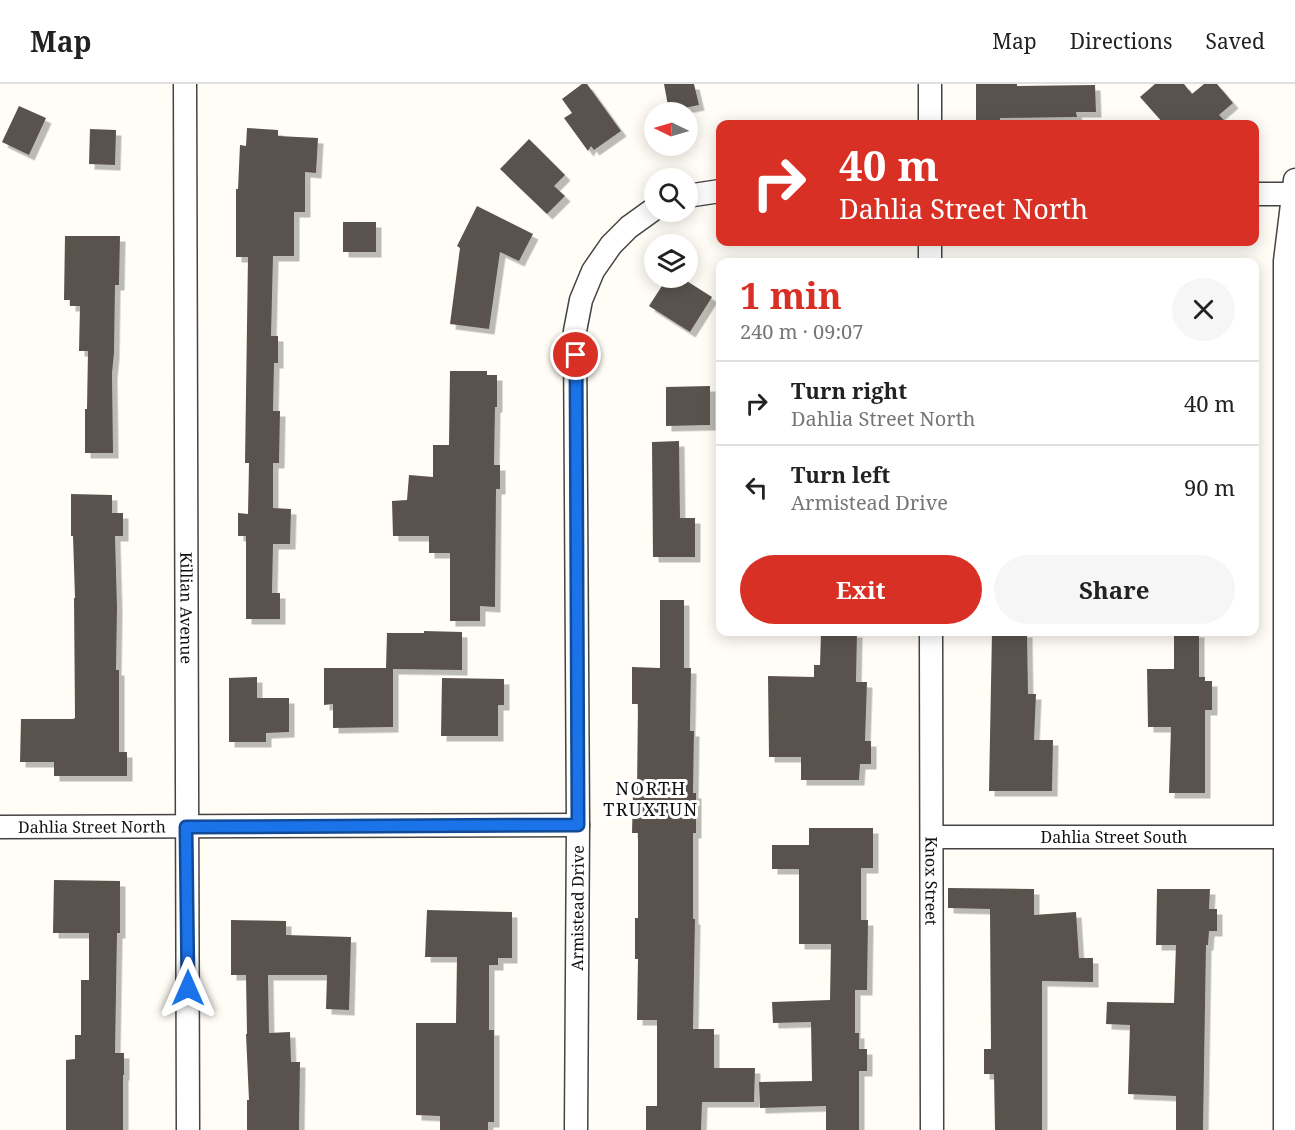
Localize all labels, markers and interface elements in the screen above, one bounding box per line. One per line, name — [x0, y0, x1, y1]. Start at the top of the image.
text: Map — [30, 22, 92, 60]
text: Map — [992, 27, 1037, 55]
text: Directions — [1070, 27, 1172, 55]
text: Saved — [1205, 27, 1265, 55]
north arrow — [644, 102, 698, 156]
map controls — [644, 102, 698, 288]
text: 40 m — [839, 136, 939, 193]
icon: right — [740, 144, 818, 222]
button: search — [644, 168, 698, 222]
text: Dahlia Street North — [839, 190, 1088, 227]
button: layers — [644, 234, 698, 288]
text: 1 min — [740, 271, 842, 320]
button: close — [1172, 278, 1235, 341]
text: 240 m · 09:07 — [740, 318, 863, 345]
pin — [550, 329, 601, 380]
icon: arrive — [559, 338, 592, 371]
text: Turn right — [791, 375, 907, 405]
icon: right — [740, 387, 773, 420]
text: 40 m — [1184, 388, 1235, 418]
text: Dahlia Street North — [791, 405, 976, 432]
text: Turn left — [791, 459, 890, 489]
icon: left — [740, 471, 773, 504]
text: 90 m — [1184, 472, 1235, 502]
text: Armistead Drive — [791, 489, 948, 516]
street label: Killian Avenue — [175, 552, 198, 664]
button: Exit — [740, 555, 982, 624]
button: Share — [994, 555, 1235, 624]
district label: NORTH TRUXTUN — [603, 776, 699, 821]
street label: Dahlia Street North — [18, 815, 166, 838]
street label: Dahlia Street South — [1041, 826, 1187, 848]
street label: Knox Street — [920, 837, 943, 926]
street label: Armistead Drive — [566, 845, 589, 971]
position arrow — [156, 956, 220, 1020]

